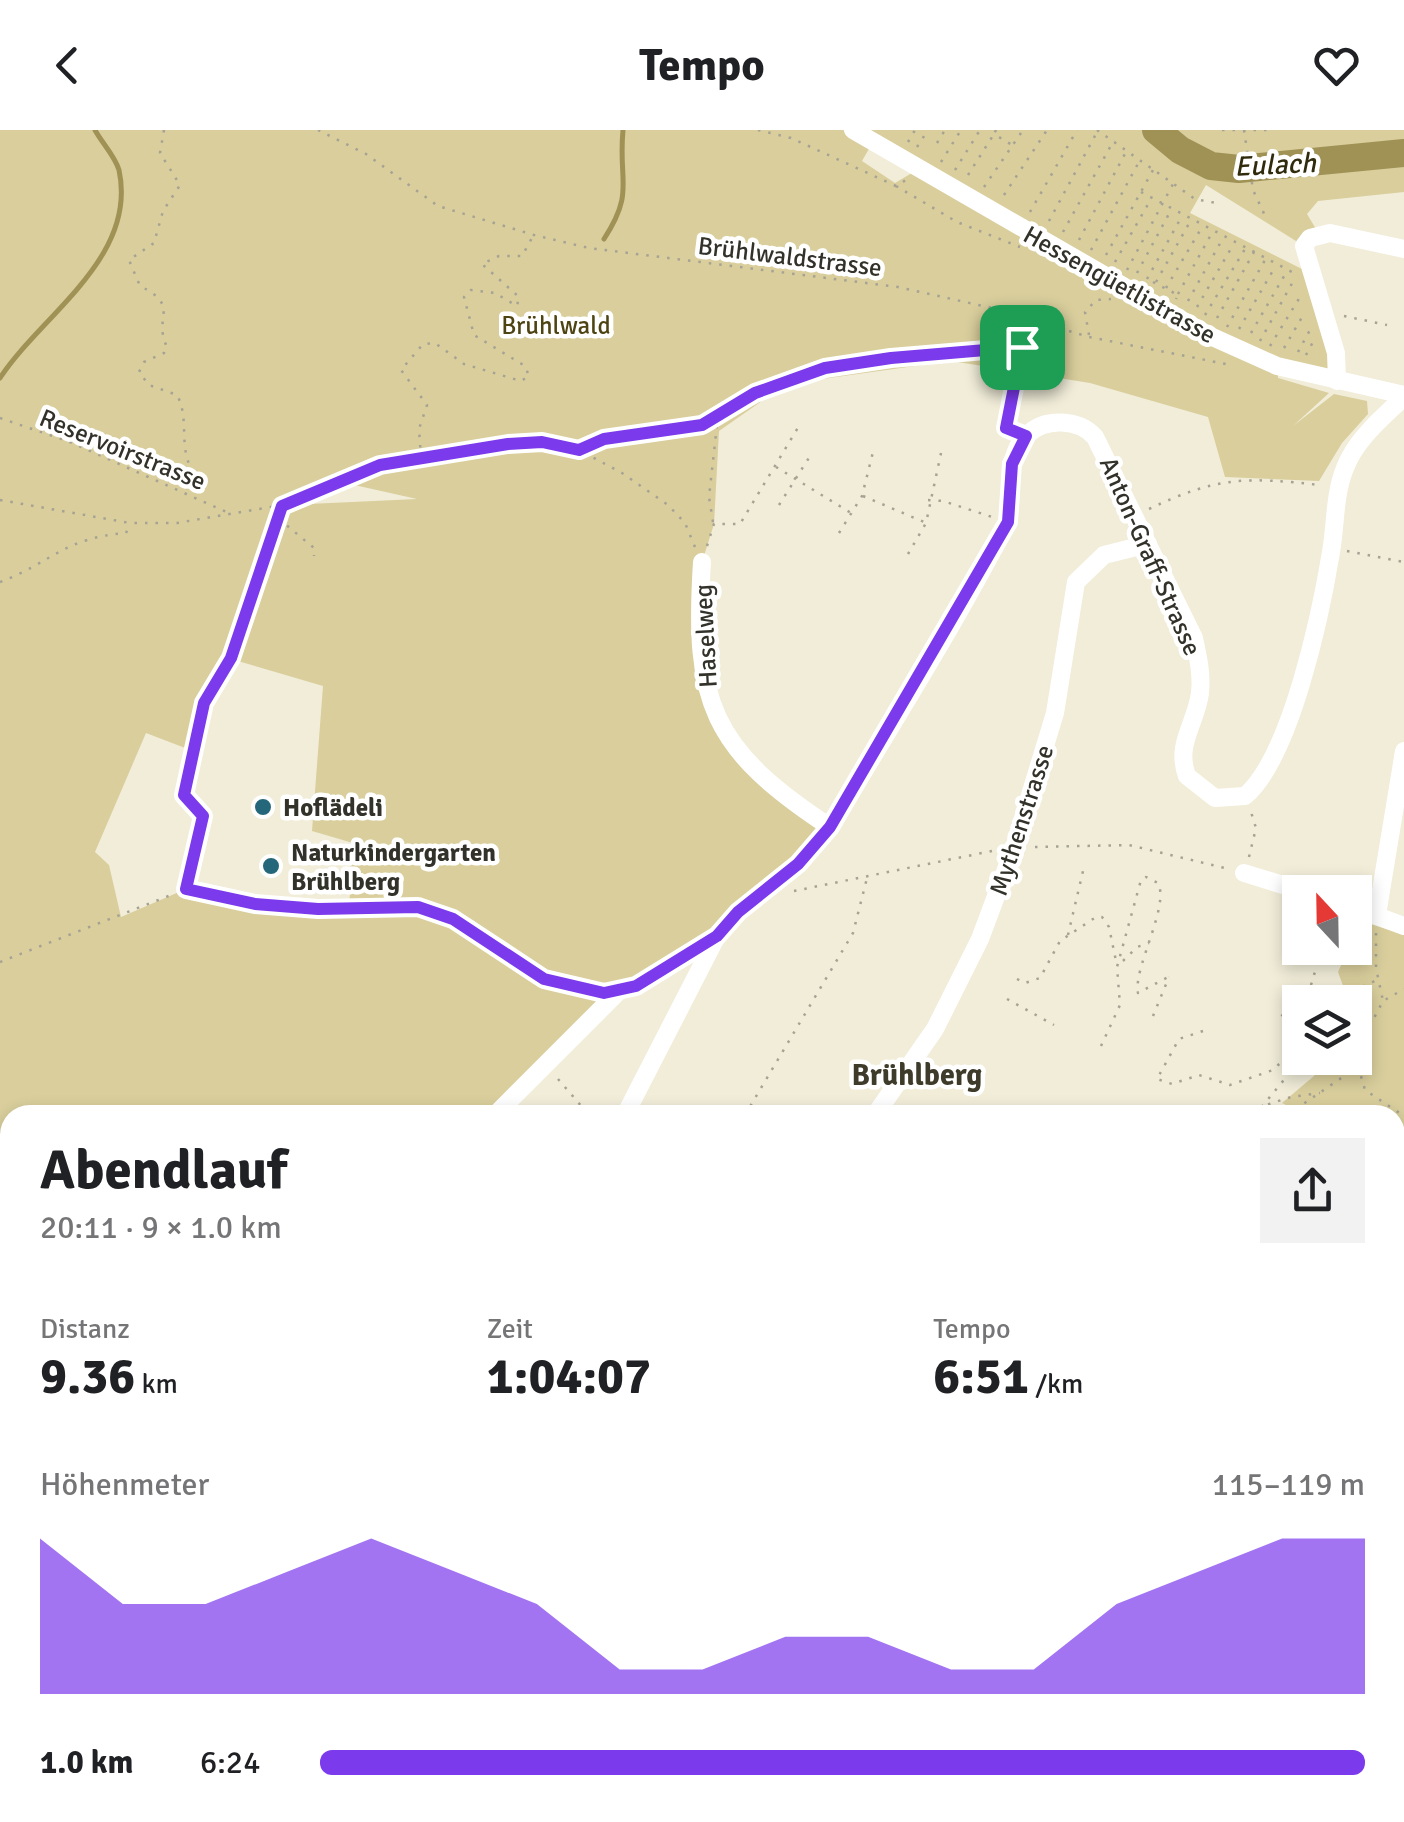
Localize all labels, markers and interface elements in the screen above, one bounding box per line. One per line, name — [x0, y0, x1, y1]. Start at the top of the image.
icon: back — [40, 38, 95, 93]
text: Tempo — [639, 38, 765, 93]
icon: heart — [1309, 38, 1364, 93]
water label: Eulach — [1233, 146, 1317, 184]
street label: Hessengüetlistrasse — [1018, 219, 1221, 350]
street label: Brühlwaldstrasse — [696, 230, 884, 283]
pin — [980, 305, 1065, 390]
park label: Brühlwald — [501, 310, 611, 341]
icon: arrive — [995, 320, 1050, 375]
street label: Reservoirstrasse — [35, 402, 210, 497]
street label: Anton-Graff-Strasse — [1093, 452, 1208, 660]
street label: Haselweg — [687, 583, 724, 689]
street label: Mythenstrasse — [983, 741, 1060, 899]
place label: Hoflädeli — [283, 792, 383, 823]
marker: Hoflädeli — [252, 796, 274, 818]
place label: Naturkindergarten Brühlberg — [291, 837, 496, 897]
marker: Naturkindergarten Brühlberg — [260, 855, 282, 877]
north arrow — [1282, 875, 1372, 965]
map controls — [1282, 875, 1372, 1075]
button: layers — [1282, 985, 1372, 1075]
district label: Brühlberg — [852, 1057, 982, 1094]
text: Abendlauf — [40, 1136, 287, 1204]
button: share — [1260, 1138, 1365, 1243]
text: 20:11 · 9 × 1.0 km — [40, 1208, 282, 1247]
text: Distanz — [40, 1312, 130, 1346]
text: Zeit — [487, 1312, 533, 1346]
text: Tempo — [933, 1312, 1011, 1346]
text: 9.36 — [40, 1346, 135, 1408]
text: 1:04:07 — [487, 1346, 651, 1408]
text: 6:51 — [933, 1346, 1029, 1408]
text: km — [135, 1367, 178, 1401]
text: /km — [1029, 1367, 1083, 1401]
text: Höhenmeter — [40, 1465, 209, 1504]
text: 115–119 m — [1212, 1465, 1365, 1504]
text: 1.0 km — [40, 1743, 133, 1782]
text: 6:24 — [200, 1743, 260, 1782]

